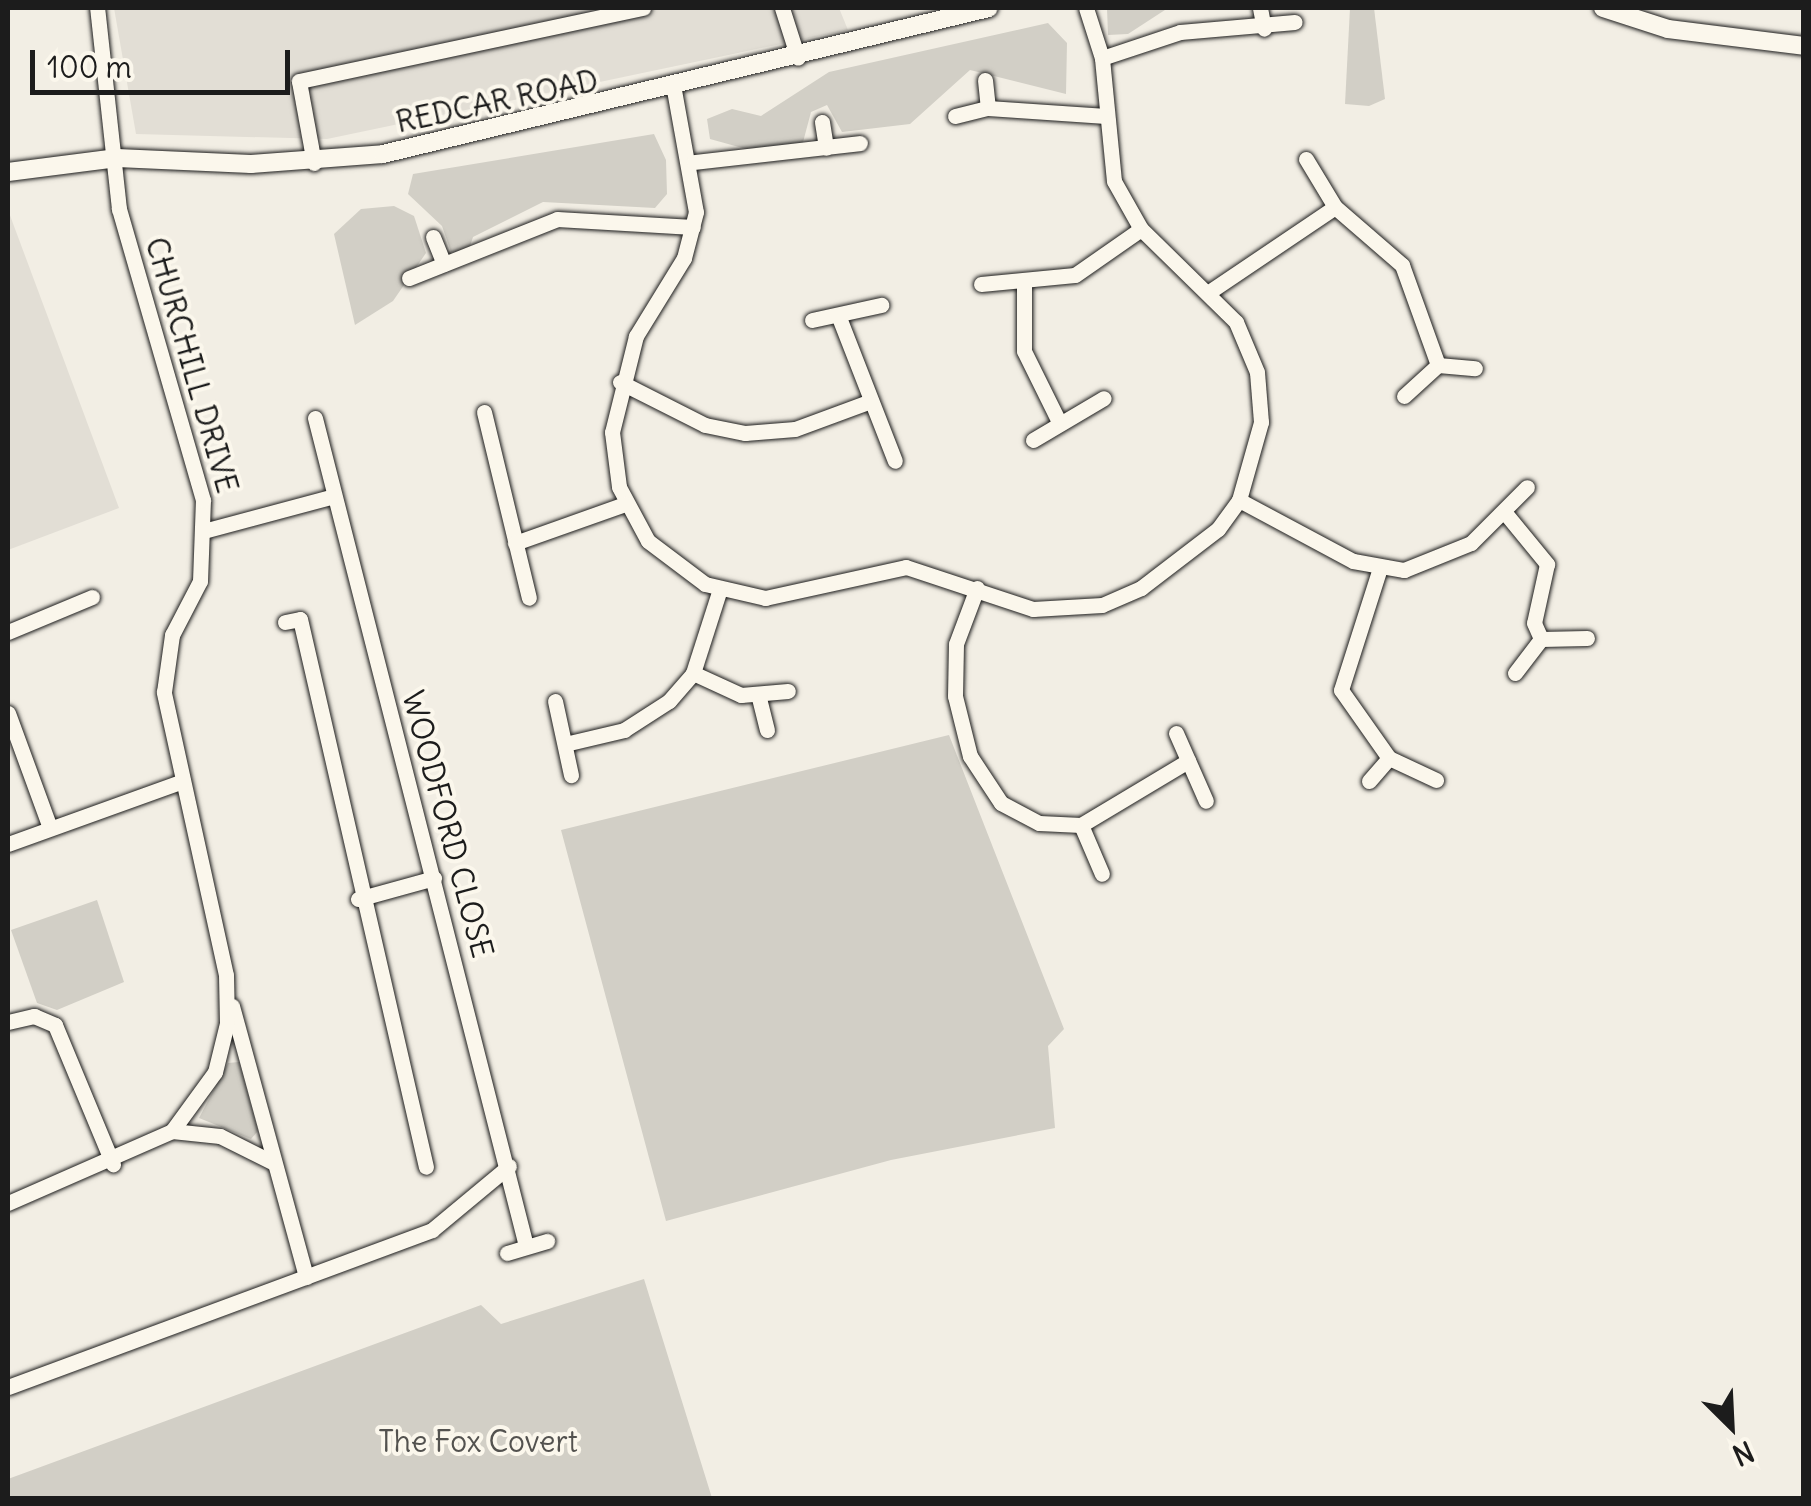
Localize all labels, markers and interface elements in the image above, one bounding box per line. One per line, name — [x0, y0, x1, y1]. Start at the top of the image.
scale bar — [35, 30, 295, 92]
text: 100 m — [47, 48, 132, 86]
street label: REDCAR ROAD — [393, 62, 601, 140]
street label: CHURCHILL DRIVE — [138, 233, 246, 497]
street label: WOODFORD CLOSE — [395, 687, 501, 961]
north arrow — [1681, 1376, 1781, 1476]
park label: The Fox Covert — [378, 1423, 578, 1459]
text: N — [1727, 1433, 1759, 1474]

